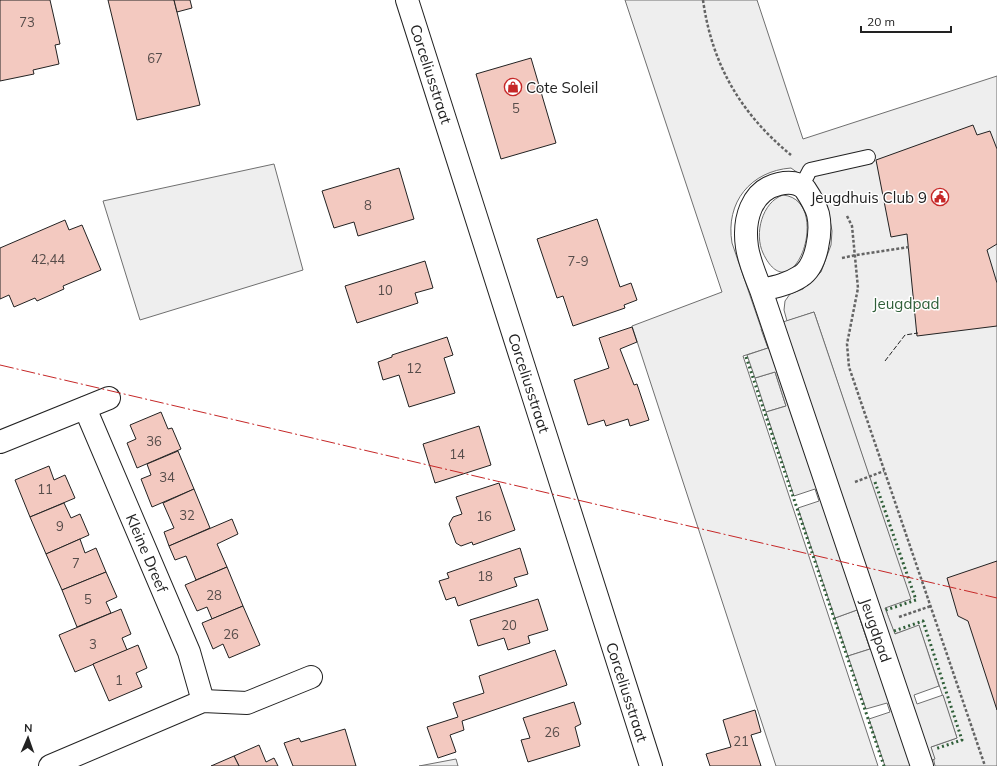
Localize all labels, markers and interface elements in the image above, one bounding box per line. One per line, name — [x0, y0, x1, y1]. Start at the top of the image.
scale bar — [861, 8, 951, 34]
house number: 73 — [19, 14, 35, 30]
text: 20 m — [867, 14, 895, 29]
street label: Corceliusstraat — [406, 22, 456, 126]
house number: 67 — [147, 50, 163, 66]
shop icon: Cote Soleil — [503, 77, 523, 97]
place label: Cote Soleil — [526, 78, 598, 97]
house number: 5 — [512, 100, 520, 116]
public building icon: Jeugdhuis Club 9 — [930, 187, 950, 207]
place label: Jeugdhuis Club 9 — [810, 188, 927, 207]
house number: 8 — [364, 197, 372, 213]
house number: 42,44 — [31, 251, 65, 267]
house number: 7-9 — [567, 253, 589, 269]
house number: 10 — [377, 282, 393, 298]
park label: Jeugdpad — [873, 294, 939, 313]
street label: Corceliusstraat — [504, 331, 554, 435]
house number: 12 — [406, 360, 422, 376]
house number: 36 — [146, 433, 162, 449]
house number: 14 — [449, 446, 465, 462]
house number: 34 — [159, 469, 175, 485]
house number: 11 — [37, 481, 53, 497]
house number: 32 — [179, 507, 195, 523]
house number: 16 — [476, 508, 492, 524]
street label: Kleine Dreef — [122, 511, 172, 596]
house number: 9 — [56, 518, 64, 534]
house number: 7 — [72, 555, 80, 571]
house number: 18 — [477, 568, 493, 584]
house number: 28 — [206, 587, 222, 603]
house number: 5 — [84, 591, 92, 607]
street label: Jeugdpad — [856, 595, 896, 665]
house number: 20 — [501, 617, 517, 633]
house number: 26 — [223, 626, 239, 642]
house number: 3 — [89, 636, 97, 652]
street label: Corceliusstraat — [602, 640, 652, 744]
house number: 1 — [115, 672, 123, 688]
north arrow — [8, 718, 48, 758]
text: N — [24, 721, 33, 735]
house number: 26 — [544, 724, 560, 740]
house number: 21 — [733, 733, 749, 749]

